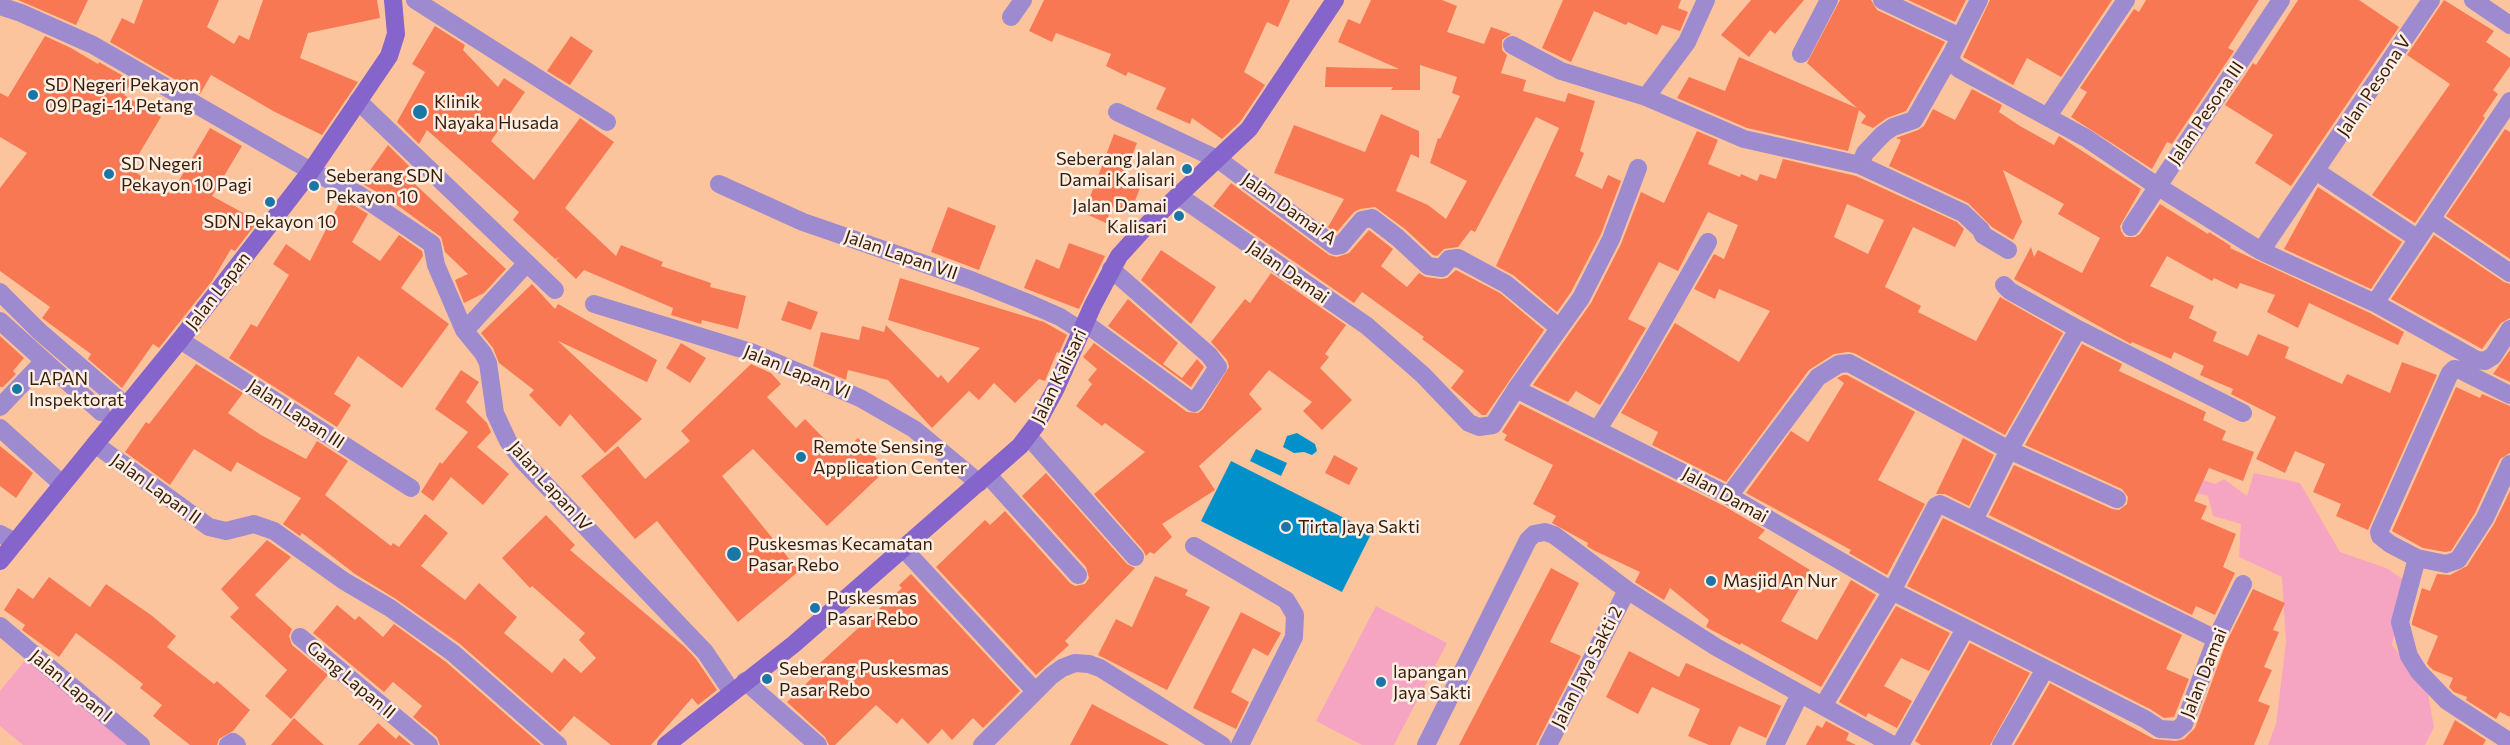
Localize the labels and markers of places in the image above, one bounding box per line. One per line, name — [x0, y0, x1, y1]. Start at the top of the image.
place label: SD Negeri Pekayon 09 Pagi-14 Petang — [45, 74, 199, 116]
marker: SD Negeri Pekayon 09 Pagi-14 Petang — [26, 88, 40, 102]
place label: Klinik Nayaka Husada — [434, 91, 559, 134]
marker: Klinik Nayaka Husada — [411, 103, 429, 121]
place label: Seberang Jalan Damai Kalisari — [1056, 148, 1175, 190]
place label: SD Negeri Pekayon 10 Pagi — [121, 153, 252, 195]
marker: Seberang Jalan Damai Kalisari — [1180, 162, 1194, 176]
place label: Seberang SDN Pekayon 10 — [326, 165, 444, 207]
marker: SD Negeri Pekayon 10 Pagi — [102, 167, 116, 181]
marker: Seberang SDN Pekayon 10 — [307, 179, 321, 193]
marker: SDN Pekayon 10 — [263, 195, 277, 209]
place label: Jalan Damai Kalisari — [1072, 195, 1167, 238]
marker: Jalan Damai Kalisari — [1172, 209, 1186, 223]
place label: SDN Pekayon 10 — [203, 211, 337, 233]
place label: LAPAN Inspektorat — [29, 368, 124, 410]
marker: LAPAN Inspektorat — [10, 382, 24, 396]
place label: Remote Sensing Application Center — [813, 436, 967, 478]
marker: Remote Sensing Application Center — [794, 450, 808, 464]
place label: Tirta Jaya Sakti — [1298, 516, 1420, 538]
marker: Tirta Jaya Sakti — [1279, 520, 1293, 534]
place label: Puskesmas Kecamatan Pasar Rebo — [748, 533, 933, 576]
marker: Puskesmas Kecamatan Pasar Rebo — [725, 545, 743, 563]
place label: Masjid An Nur — [1723, 570, 1838, 592]
marker: Masjid An Nur — [1704, 574, 1718, 588]
place label: Puskesmas Pasar Rebo — [827, 587, 918, 630]
marker: Puskesmas Pasar Rebo — [808, 601, 822, 615]
place label: Seberang Puskesmas Pasar Rebo — [779, 658, 949, 700]
place label: lapangan Jaya Sakti — [1393, 661, 1471, 704]
marker: Seberang Puskesmas Pasar Rebo — [760, 672, 774, 686]
marker: lapangan Jaya Sakti — [1374, 675, 1388, 689]

